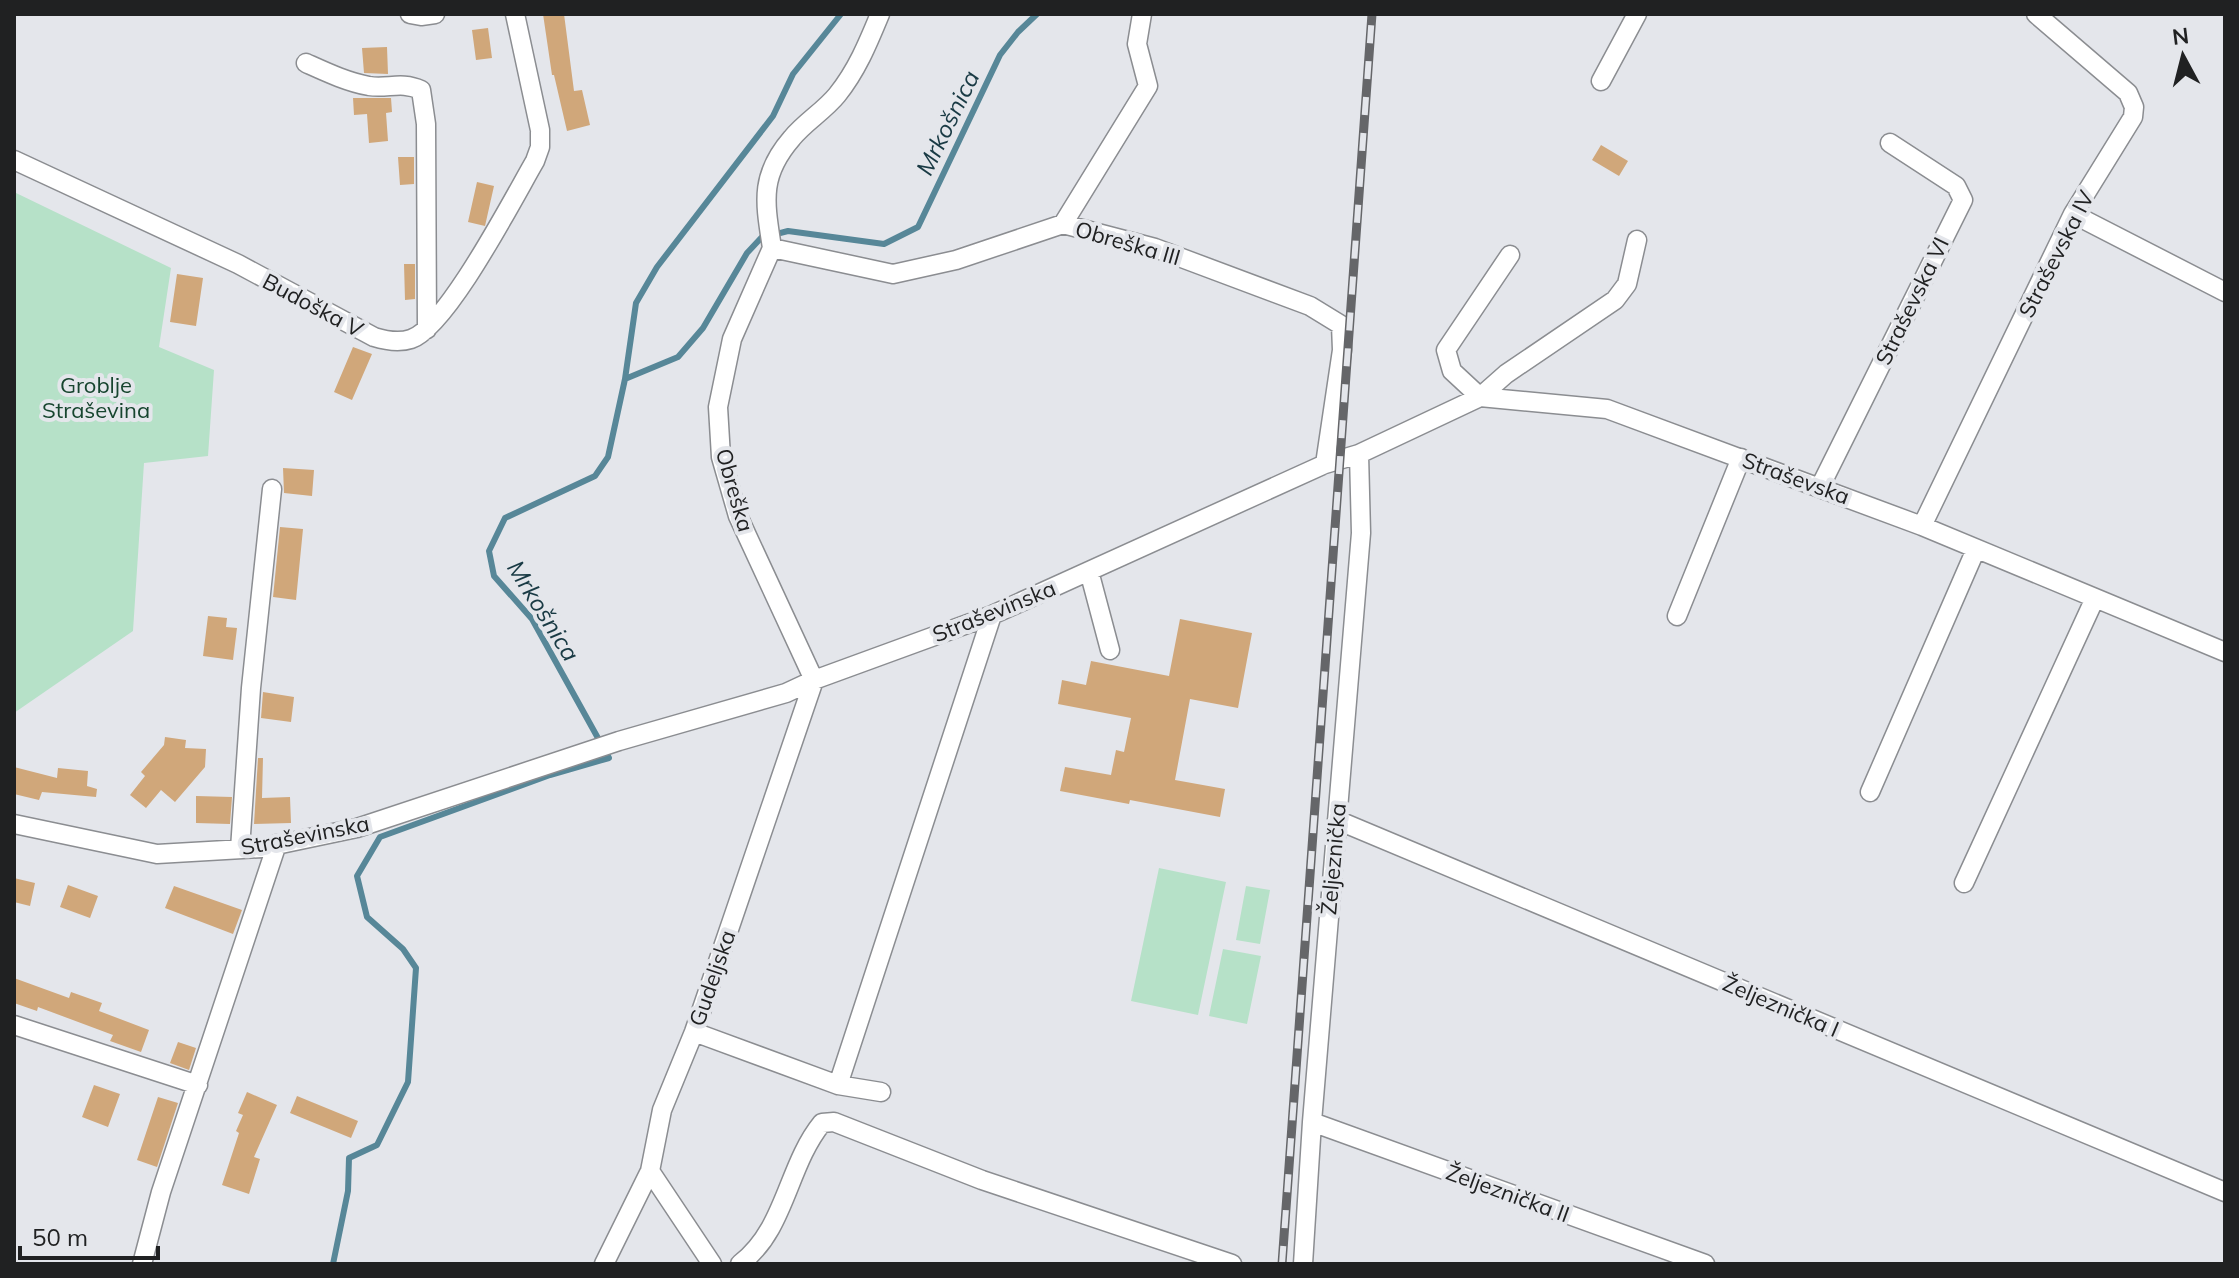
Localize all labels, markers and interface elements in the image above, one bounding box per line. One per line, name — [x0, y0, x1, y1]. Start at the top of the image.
north arrow — [2143, 16, 2223, 96]
text: N — [2171, 21, 2191, 51]
water label: Mrkošnica — [909, 65, 985, 180]
street label: Straševska IV — [2012, 185, 2100, 322]
street label: Obreška III — [1072, 215, 1184, 271]
street label: Straševska VI — [1869, 232, 1955, 370]
street label: Budoška V — [258, 267, 369, 343]
park label: Groblje Straševina — [42, 371, 150, 424]
street label: Obreška — [710, 445, 760, 535]
street label: Straševska — [1739, 446, 1853, 510]
water label: Mrkošnica — [501, 555, 586, 666]
street label: Straševinska — [928, 574, 1060, 648]
street label: Željeznička — [1314, 802, 1352, 916]
street label: Straševinska — [238, 809, 372, 861]
street label: Gudeljska — [683, 926, 741, 1030]
street label: Željeznička I — [1719, 969, 1843, 1043]
street label: Željeznička II — [1443, 1158, 1573, 1228]
scale bar — [20, 1210, 158, 1260]
text: 50 m — [32, 1222, 88, 1252]

